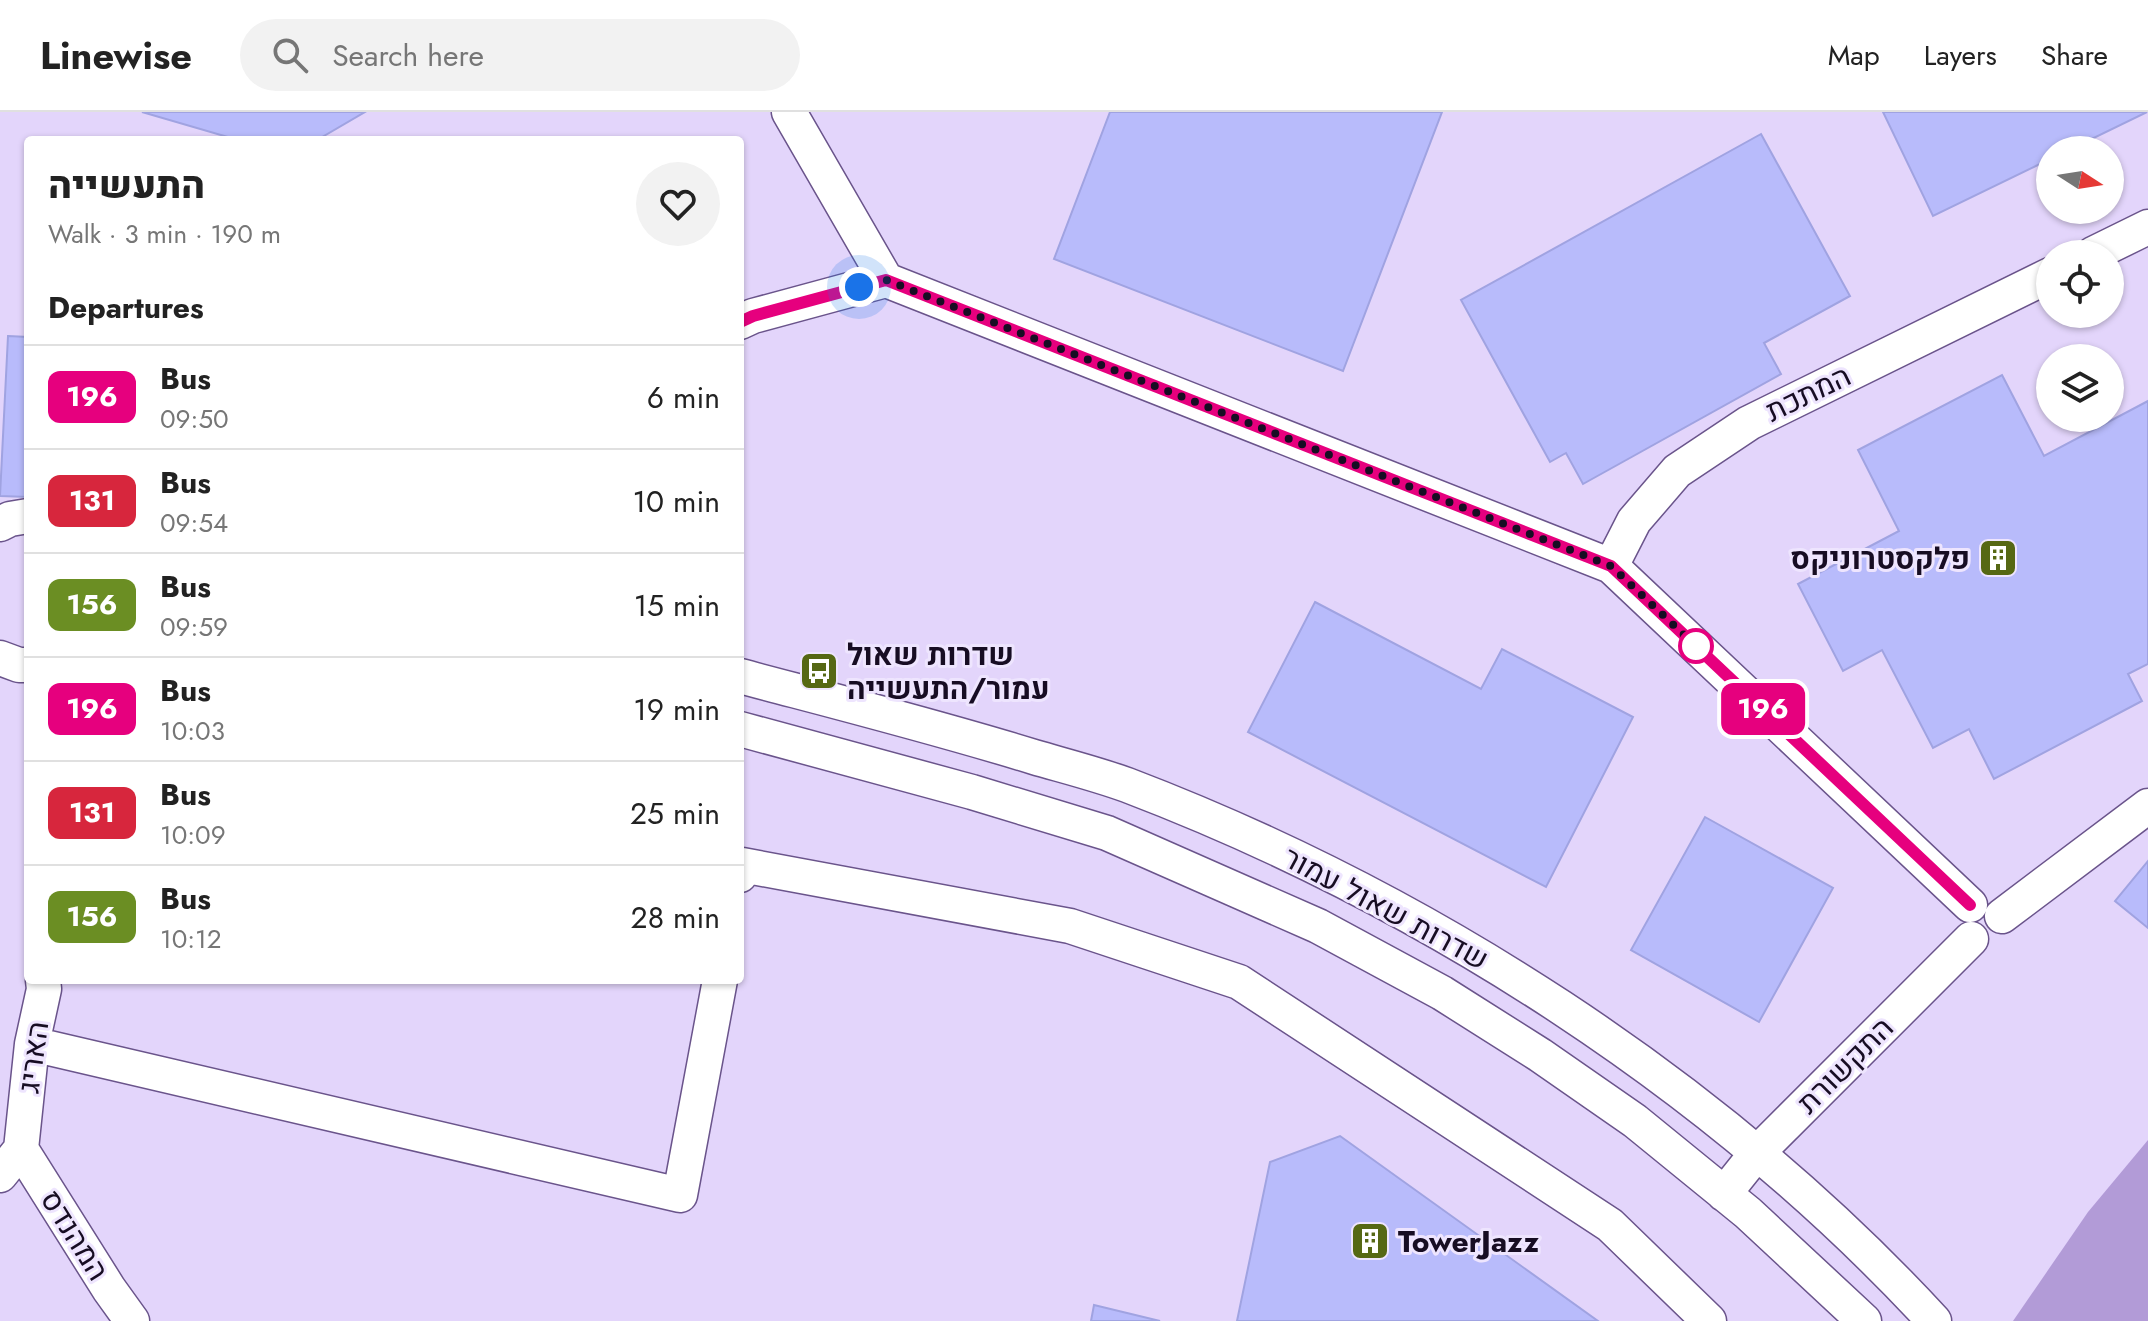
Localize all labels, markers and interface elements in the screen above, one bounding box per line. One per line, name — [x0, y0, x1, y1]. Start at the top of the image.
search box — [240, 19, 800, 91]
text: Linewise — [40, 28, 192, 83]
icon: search — [268, 33, 312, 77]
text: Search here — [332, 34, 484, 77]
text: Map — [1828, 35, 1880, 76]
text: Layers — [1924, 35, 1997, 76]
text: Share — [2041, 35, 2108, 76]
north arrow — [2036, 136, 2124, 224]
map controls — [2036, 136, 2124, 432]
text: התעשייה — [48, 157, 205, 212]
button: heart — [636, 162, 720, 246]
text: Walk · 3 min · 190 m — [48, 215, 281, 253]
button: locate — [2036, 240, 2124, 328]
your location — [839, 267, 879, 307]
text: Departures — [48, 286, 204, 329]
button: layers — [2036, 344, 2124, 432]
street label: המתכת — [1758, 354, 1858, 432]
text: Bus — [160, 357, 211, 400]
text: 196 — [66, 376, 118, 417]
text: 6 min — [647, 376, 720, 419]
text: 09:50 — [160, 400, 229, 438]
text: Bus — [160, 461, 211, 504]
text: 131 — [69, 480, 115, 521]
text: 10 min — [633, 480, 720, 523]
text: 09:54 — [160, 504, 228, 542]
place label: פלקסטרוניקס — [1791, 537, 1970, 580]
building icon: פלקסטרוניקס — [1977, 537, 2019, 579]
text: Bus — [160, 565, 211, 608]
text: 156 — [66, 584, 118, 625]
text: 15 min — [634, 584, 720, 627]
text: 09:59 — [160, 608, 228, 646]
unlabelled marker — [1679, 629, 1713, 663]
place label: שדרות שאול עמור/התעשייה — [847, 633, 1050, 710]
bus stop icon: שדרות שאול עמור/התעשייה — [798, 650, 840, 692]
text: Bus — [160, 669, 211, 712]
line badge: 196 — [1717, 683, 1809, 735]
text: 196 — [66, 688, 118, 729]
text: 19 min — [633, 688, 720, 731]
text: 196 — [1737, 688, 1789, 729]
text: 10:03 — [160, 712, 225, 750]
text: Bus — [160, 773, 211, 816]
text: 131 — [69, 792, 115, 833]
text: 25 min — [630, 792, 720, 835]
text: 10:09 — [160, 816, 226, 854]
street label: שדרות שאול עמור — [1276, 836, 1496, 980]
text: Bus — [160, 877, 211, 920]
text: 156 — [66, 896, 118, 937]
text: 28 min — [631, 896, 720, 939]
text: 10:12 — [160, 920, 222, 958]
street label: התקשורת — [1787, 1007, 1903, 1123]
street label: האריג — [7, 1018, 59, 1096]
street label: המהנדס — [30, 1181, 120, 1289]
building icon: TowerJazz — [1349, 1220, 1391, 1262]
place label: TowerJazz — [1398, 1220, 1540, 1263]

